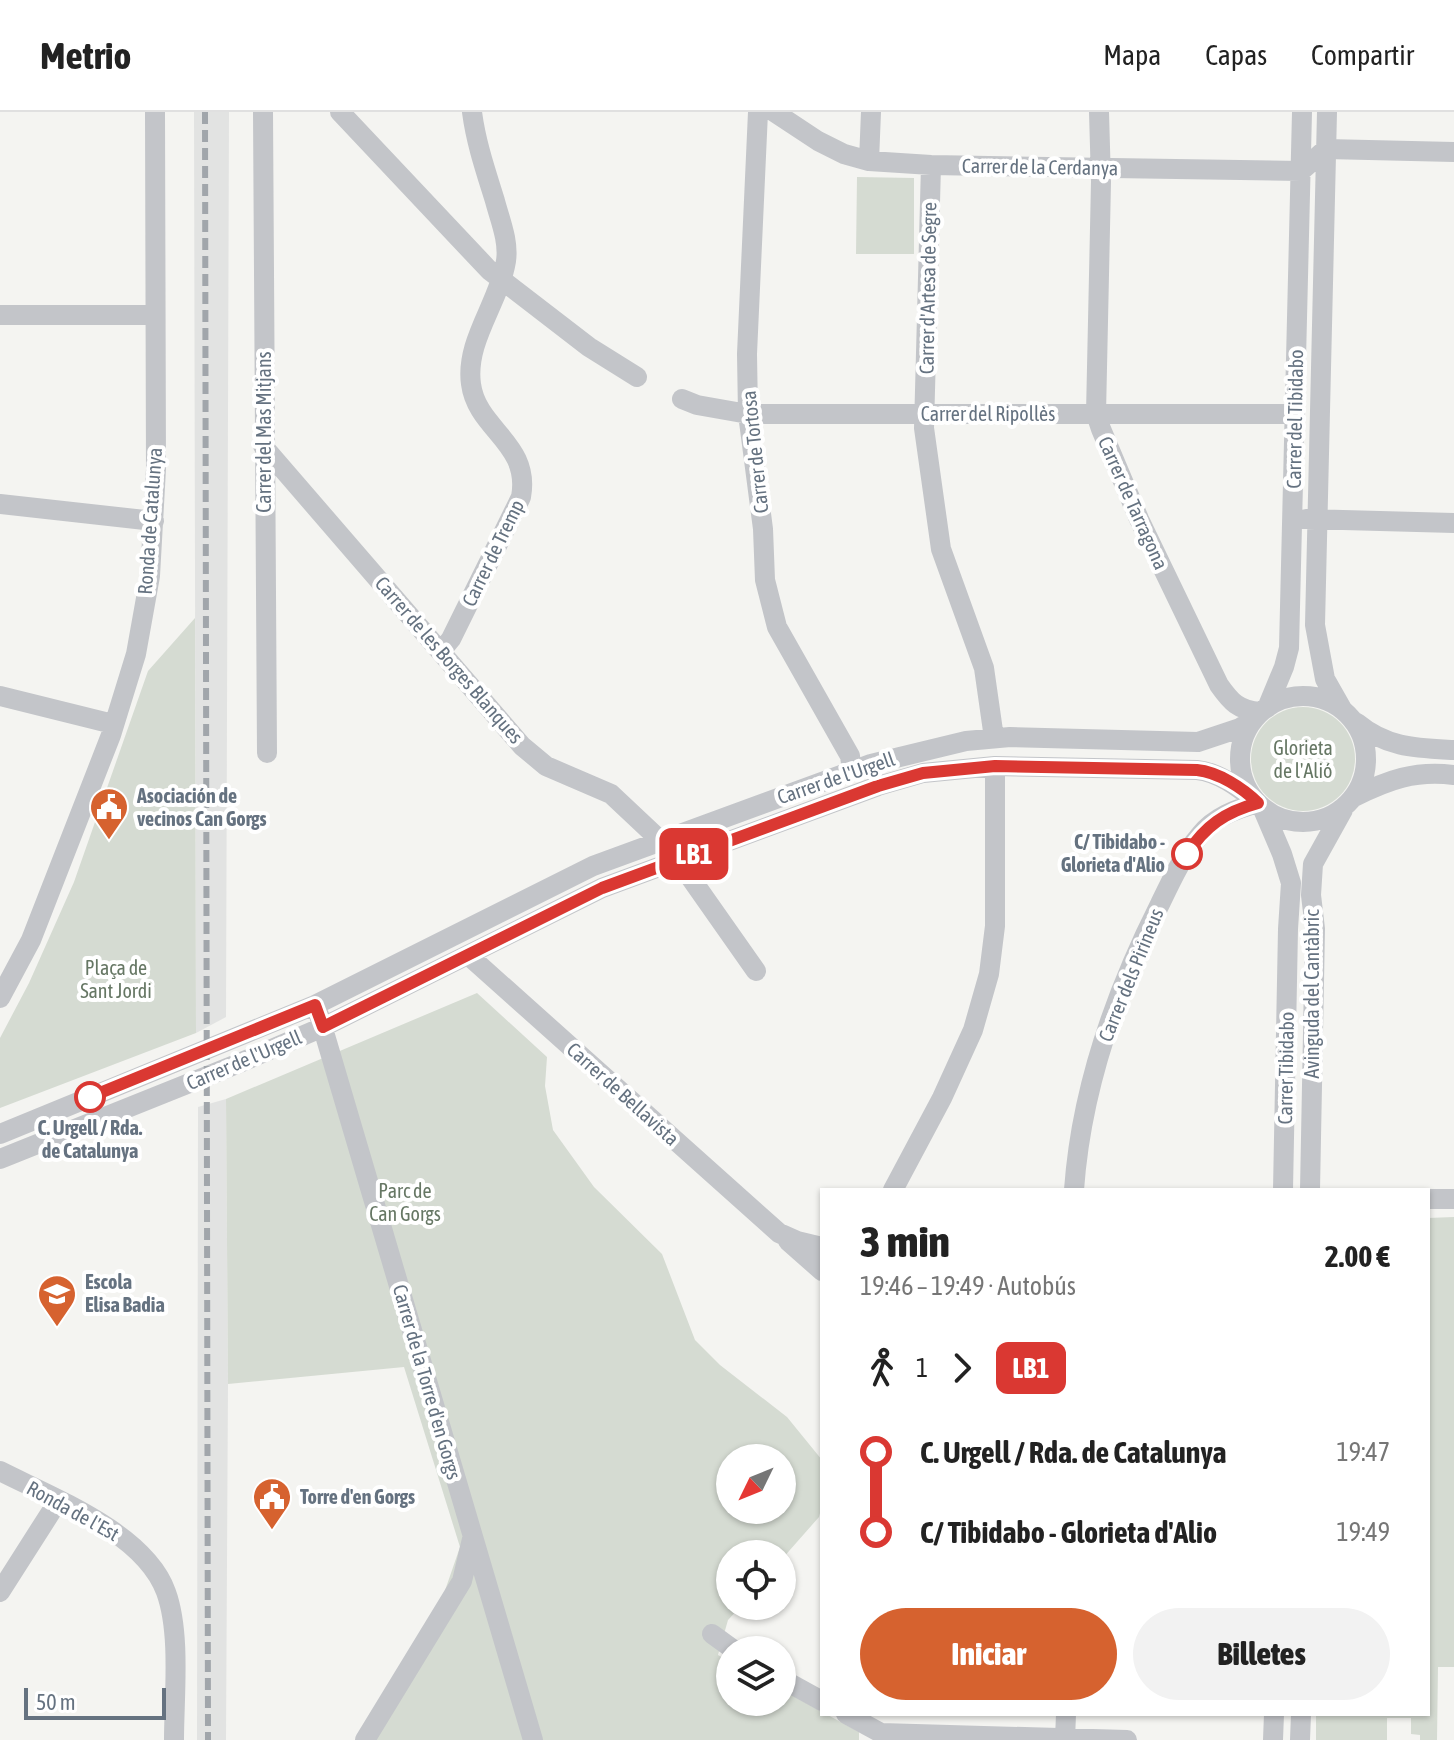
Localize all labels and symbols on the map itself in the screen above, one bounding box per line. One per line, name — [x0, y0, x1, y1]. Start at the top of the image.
street label: Carrer de la Cerdanya — [962, 154, 1118, 179]
street label: Carrer d'Artesa de Segre — [914, 202, 941, 374]
street label: Carrer del Tibidabo — [1282, 349, 1307, 489]
street label: Carrer del Mas Mitjans — [252, 351, 275, 513]
street label: Carrer de Tortosa — [737, 390, 772, 514]
street label: Carrer del Ripollès — [921, 402, 1055, 425]
street label: Carrer de Tarragona — [1094, 433, 1173, 573]
street label: Ronda de Catalunya — [133, 447, 166, 595]
street label: Carrer de Tremp — [457, 496, 528, 610]
street label: Carrer de les Borges Blanques — [371, 572, 528, 748]
park label: Glorieta de l'Alió — [1273, 736, 1333, 782]
street label: Carrer de l'Urgell — [774, 746, 898, 808]
place label: Asociación de vecinos Can Gorgs — [136, 784, 267, 830]
public building icon: Asociación de vecinos Can Gorgs — [88, 786, 130, 841]
line badge: LB1 — [648, 828, 740, 880]
place label: C/ Tibidabo - Glorieta d'Alio — [1061, 830, 1165, 876]
marker: C/ Tibidabo - Glorieta d'Alio — [1172, 839, 1202, 869]
street label: Carrer dels Pirineus — [1093, 905, 1168, 1045]
street label: Avinguda del Cantàbric — [1300, 909, 1323, 1079]
park label: Plaça de Sant Jordi — [80, 956, 152, 1002]
street label: Carrer Tibidabo — [1273, 1012, 1298, 1124]
street label: Carrer de l'Urgell — [183, 1025, 305, 1094]
street label: Carrer de Bellavista — [563, 1037, 684, 1150]
marker: C. Urgell / Rda. de Catalunya — [75, 1082, 105, 1112]
place label: C. Urgell / Rda. de Catalunya — [38, 1116, 143, 1162]
park label: Parc de Can Gorgs — [369, 1179, 441, 1225]
place label: Escola Elisa Badia — [85, 1270, 165, 1316]
school or university icon: Escola Elisa Badia — [36, 1273, 78, 1328]
street label: Carrer de la Torre d'en Gorgs — [389, 1282, 466, 1482]
north arrow — [716, 1444, 796, 1524]
street label: Ronda de l'Est — [23, 1476, 124, 1545]
public building icon: Torre d'en Gorgs — [251, 1476, 293, 1531]
place label: Torre d'en Gorgs — [300, 1485, 415, 1508]
scale bar — [24, 1684, 166, 1720]

